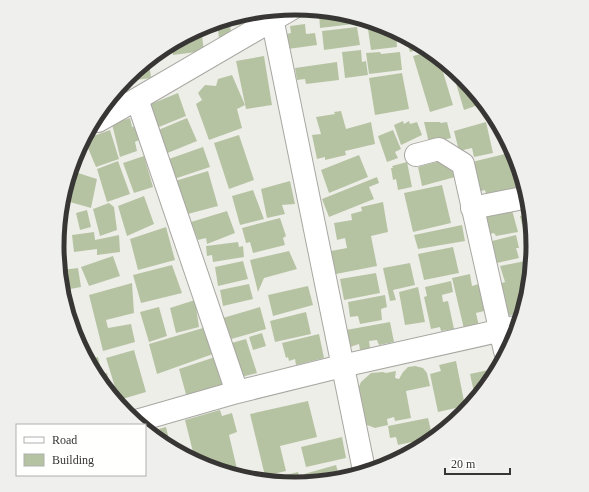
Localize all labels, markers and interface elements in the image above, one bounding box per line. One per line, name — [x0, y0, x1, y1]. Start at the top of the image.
legend — [16, 424, 146, 476]
text: Road — [52, 433, 77, 447]
scale bar — [445, 450, 510, 476]
text: Building — [52, 453, 94, 467]
text: 20 m — [451, 457, 476, 471]

